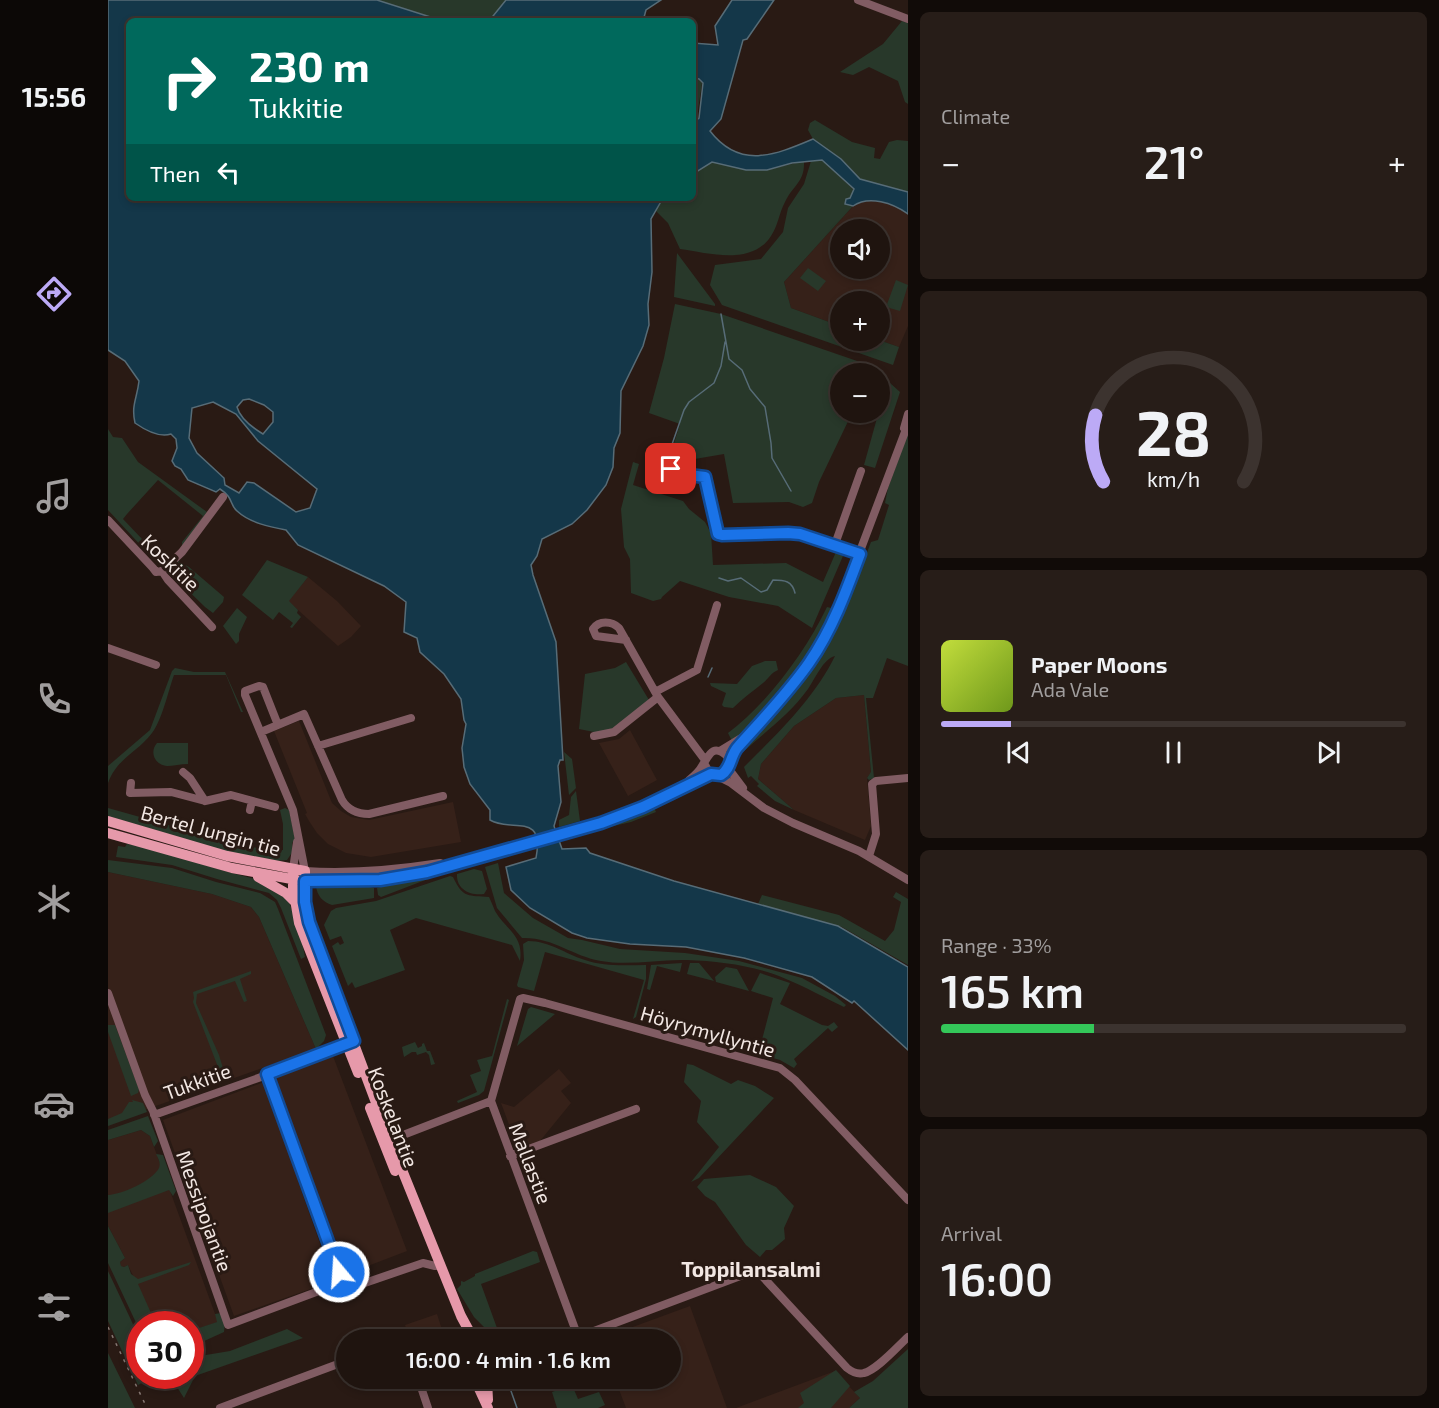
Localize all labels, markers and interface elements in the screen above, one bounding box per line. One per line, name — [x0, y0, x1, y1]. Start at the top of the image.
text: 230 m — [249, 40, 370, 90]
icon: right — [150, 42, 228, 120]
text: 15:56 — [22, 80, 86, 112]
text: Tukkitie — [249, 91, 343, 123]
text: Climate — [941, 104, 1010, 128]
text: 21° — [1144, 134, 1204, 188]
text: − — [941, 142, 960, 182]
text: + — [1388, 142, 1406, 182]
icon: left — [212, 156, 245, 189]
text: Then — [150, 160, 200, 186]
map controls — [830, 219, 890, 423]
button: sound — [830, 219, 890, 279]
icon: directions — [33, 273, 75, 315]
button: + — [830, 291, 890, 351]
button: − — [830, 363, 890, 423]
text: 28 — [1136, 394, 1211, 469]
pin — [645, 443, 696, 494]
icon: arrive — [654, 452, 687, 485]
text: km/h — [1147, 466, 1200, 491]
icon: music — [33, 475, 75, 517]
street label: Koskitie — [137, 529, 205, 595]
text: Paper Moons — [1031, 651, 1167, 677]
text: Ada Vale — [1031, 677, 1109, 701]
icon: phone — [33, 678, 75, 720]
icon: previous — [1002, 736, 1035, 769]
icon: pause — [1157, 736, 1190, 769]
icon: next — [1312, 736, 1345, 769]
street label: Bertel Jungin tie — [138, 800, 284, 860]
icon: climate — [33, 881, 75, 923]
text: Range · 33% — [941, 933, 1052, 957]
text: 165 km — [941, 963, 1084, 1017]
street label: Höyrymyllyntie — [638, 1000, 778, 1062]
street label: Tukkitie — [160, 1058, 234, 1104]
street label: Koskelantie — [364, 1063, 424, 1171]
icon: car — [33, 1083, 75, 1125]
street label: Mallastie — [505, 1119, 557, 1207]
street label: Messipojantie — [172, 1147, 238, 1275]
text: Arrival — [941, 1221, 1002, 1245]
position arrow — [307, 1240, 371, 1304]
text: 16:00 — [941, 1251, 1053, 1305]
district label: Toppilansalmi — [681, 1256, 821, 1281]
icon: filters — [33, 1286, 75, 1328]
speed limit sign: 30 — [126, 1311, 204, 1389]
text: 16:00 · 4 min · 1.6 km — [406, 1346, 611, 1372]

